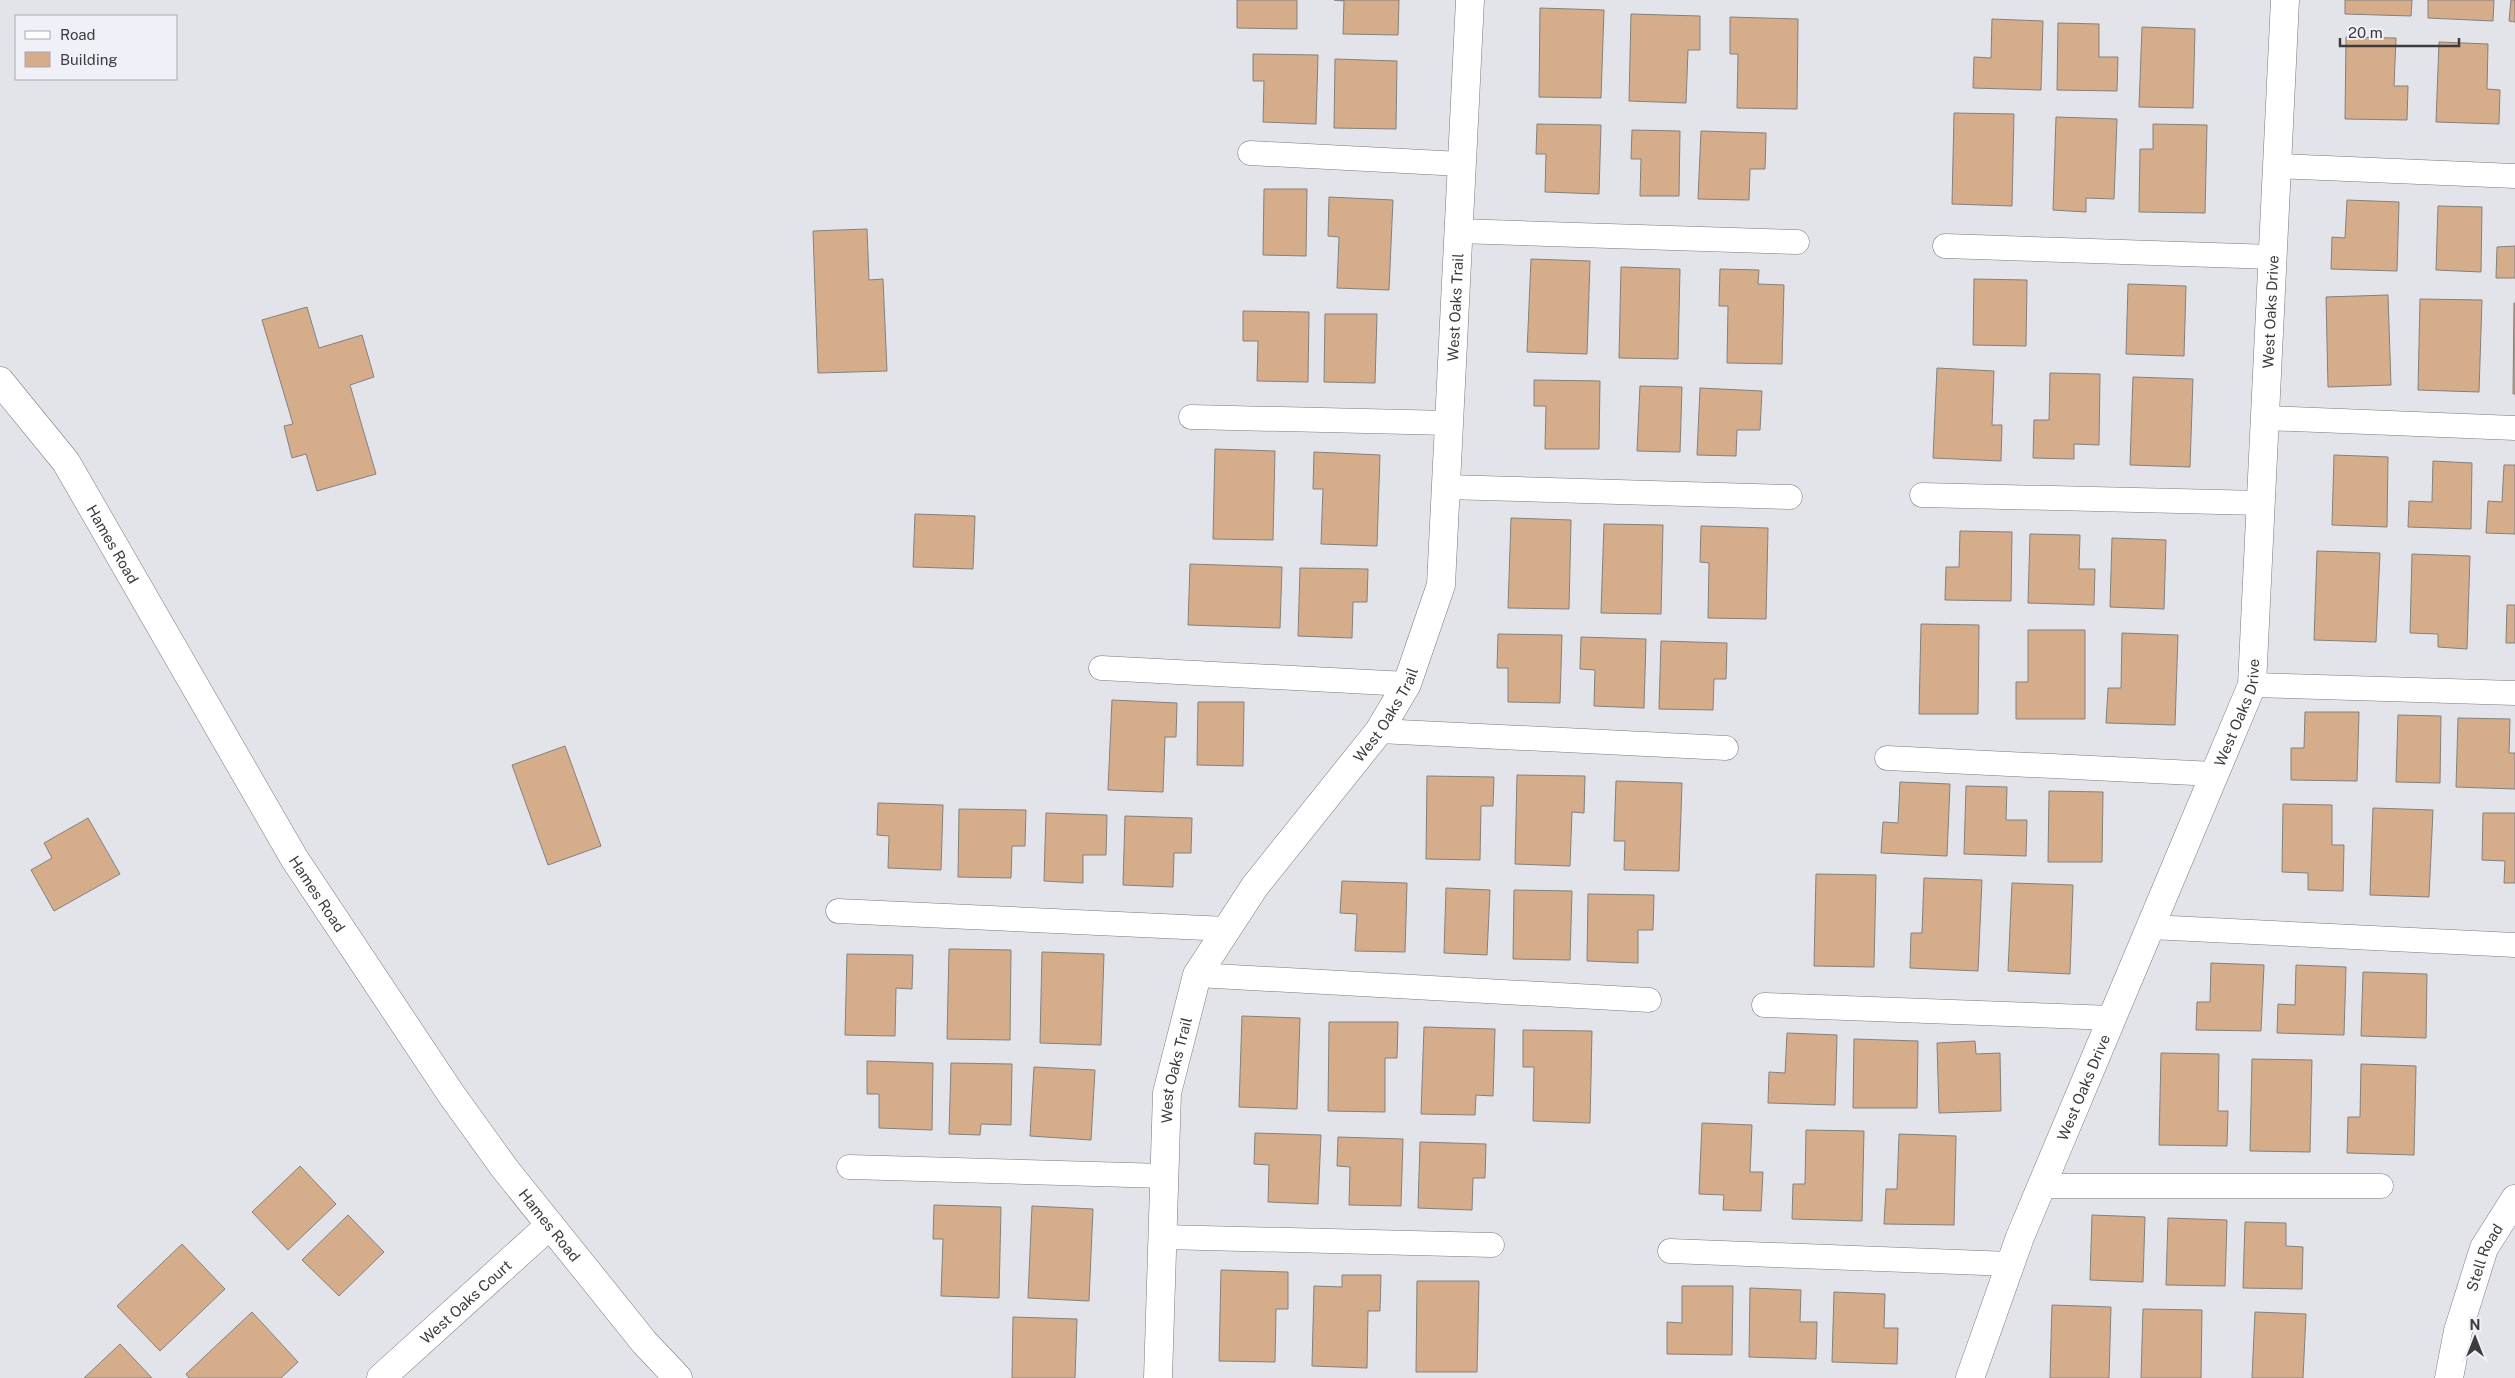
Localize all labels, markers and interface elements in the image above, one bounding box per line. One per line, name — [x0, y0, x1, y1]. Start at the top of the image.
legend — [15, 15, 178, 80]
scale bar — [2340, 15, 2459, 47]
text: 20 m — [2348, 24, 2383, 41]
text: Road — [60, 26, 96, 43]
text: Building — [60, 51, 118, 68]
street label: West Oaks Trail — [1444, 253, 1466, 362]
street label: West Oaks Drive — [2259, 255, 2281, 369]
street label: Hames Road — [84, 502, 142, 586]
street label: West Oaks Drive — [2210, 658, 2262, 769]
street label: West Oaks Trail — [1349, 665, 1420, 765]
street label: Hames Road — [286, 852, 349, 935]
street label: West Oaks Trail — [1158, 1015, 1194, 1124]
street label: West Oaks Drive — [2053, 1032, 2113, 1143]
street label: Hames Road — [516, 1185, 584, 1264]
street label: Stell Road — [2462, 1221, 2506, 1293]
street label: West Oaks Court — [417, 1256, 515, 1347]
north arrow — [2450, 1313, 2500, 1363]
text: N — [2470, 1317, 2480, 1333]

